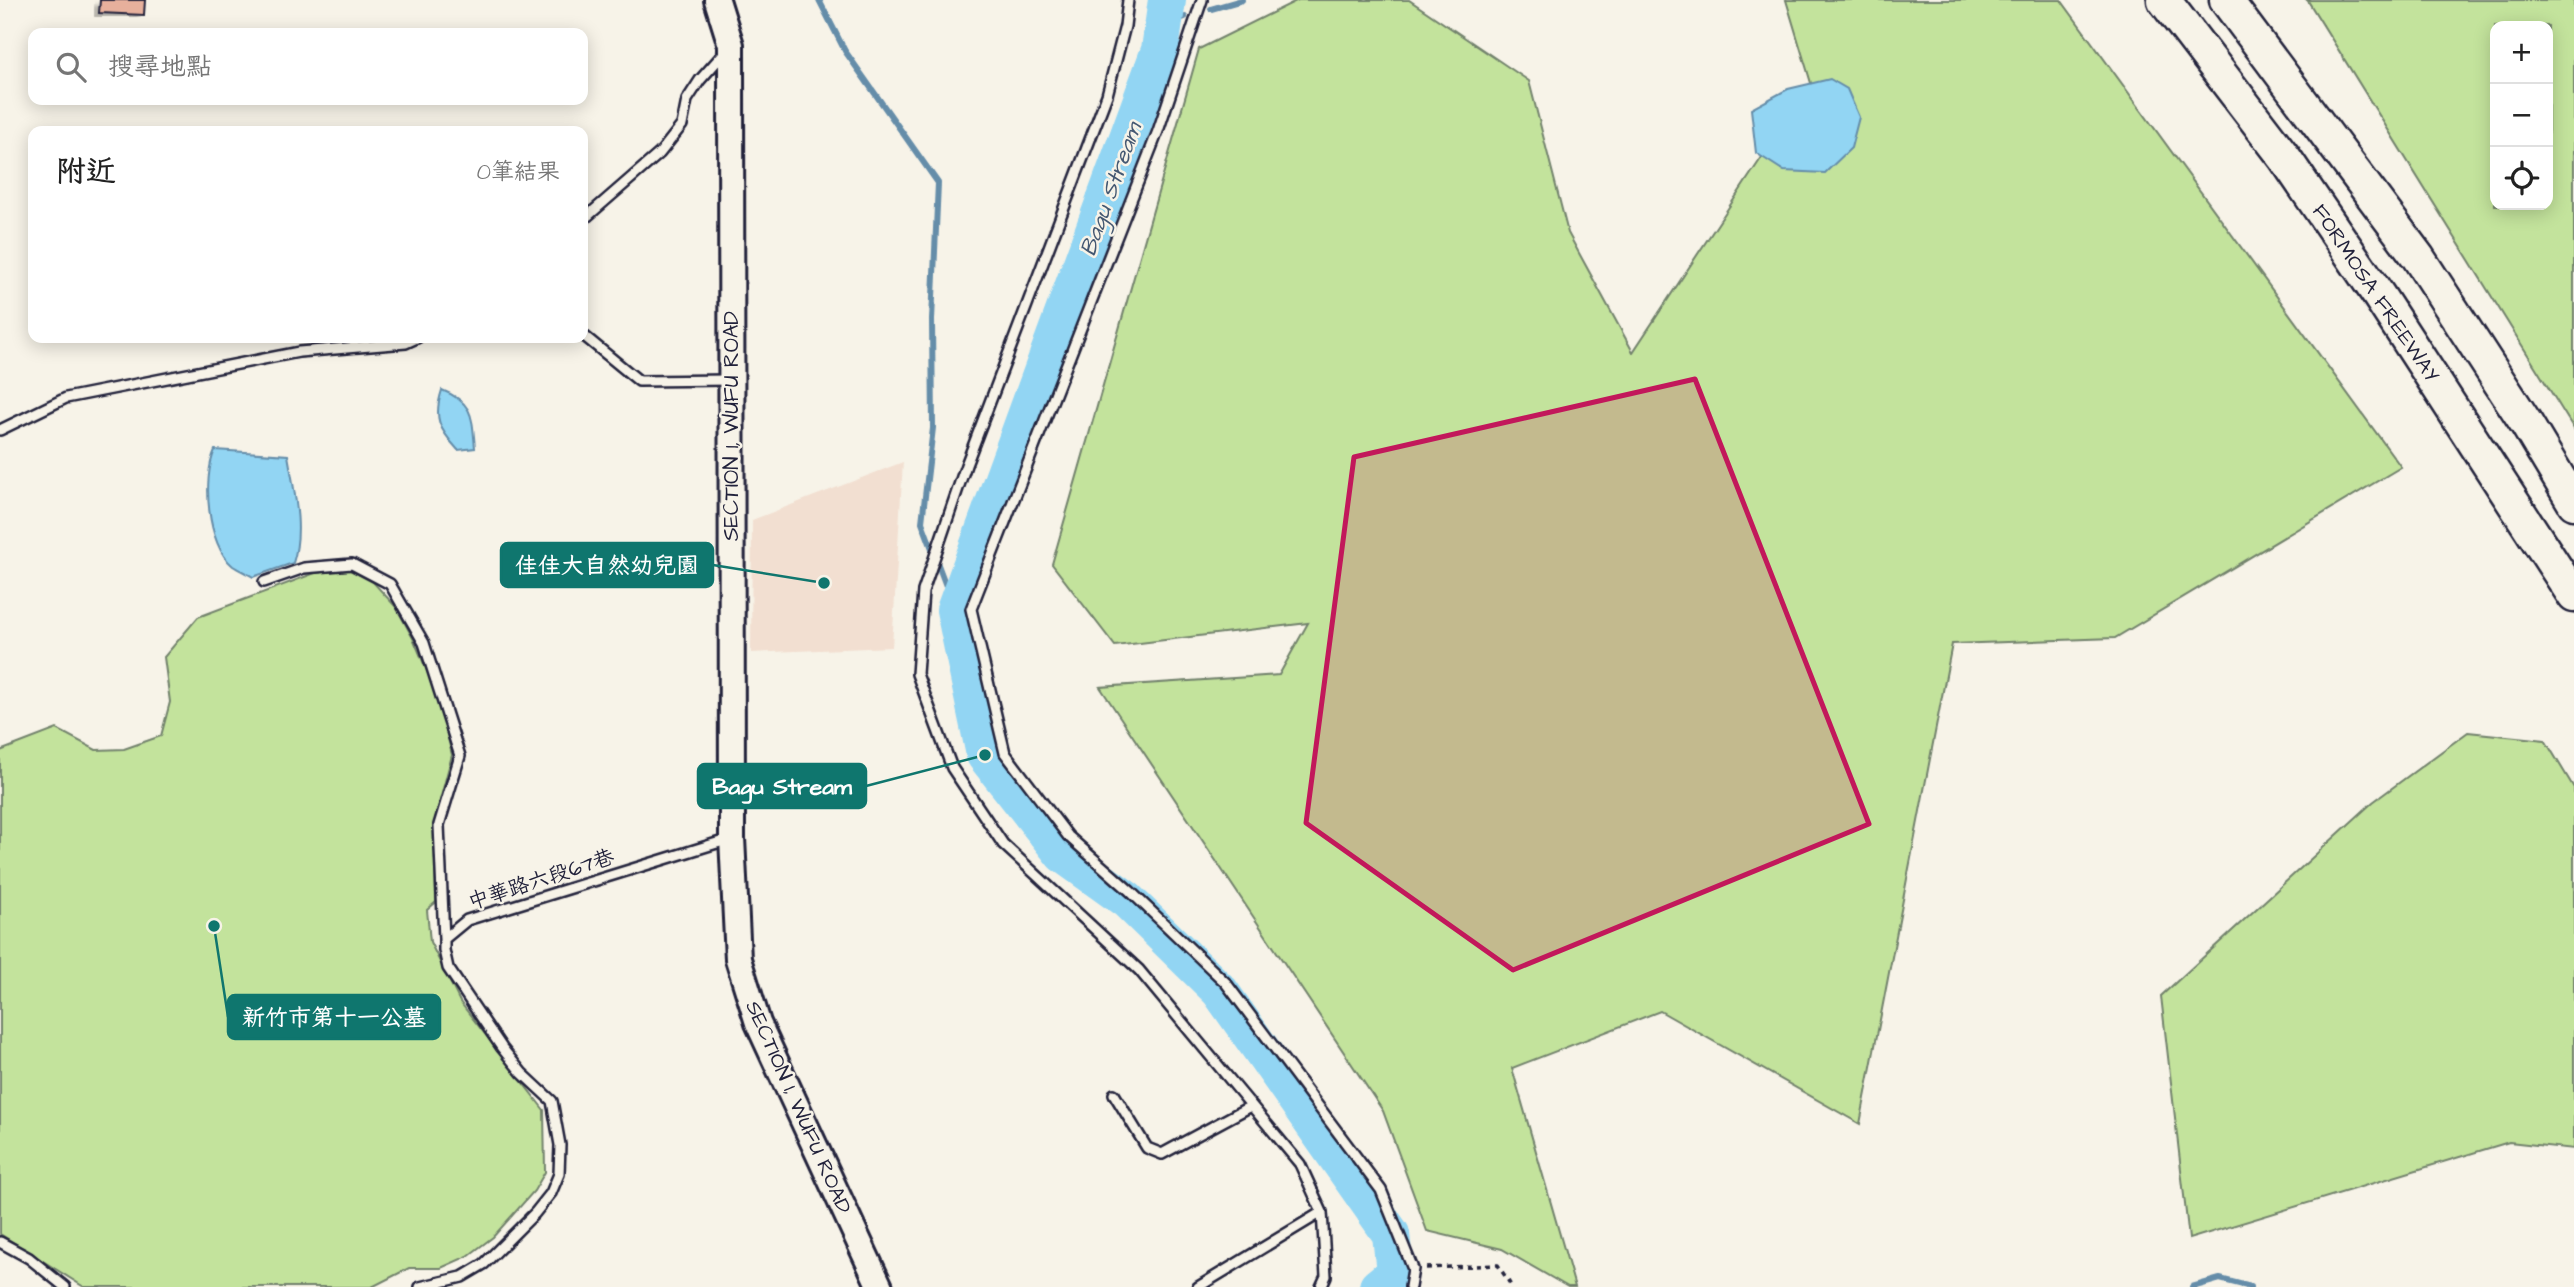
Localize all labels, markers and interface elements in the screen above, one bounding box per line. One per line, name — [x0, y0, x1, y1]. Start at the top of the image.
map controls — [2490, 21, 2553, 210]
button: + — [2490, 21, 2553, 84]
search box — [28, 28, 588, 105]
icon: search — [52, 48, 90, 86]
text: 搜尋地點 — [108, 49, 212, 85]
button: − — [2490, 84, 2553, 147]
water label: Bagu Stream — [1072, 116, 1152, 261]
button: locate — [2490, 147, 2553, 210]
text: 附近 — [56, 151, 116, 193]
text: 0筆結果 — [476, 156, 560, 188]
street label: FORMOSA FREEWAY — [2305, 198, 2446, 388]
street label: SECTION 1, WUFU ROAD — [717, 311, 746, 541]
callout: 佳佳大自然幼兒園 — [501, 543, 713, 587]
text: 佳佳大自然幼兒園 — [515, 550, 699, 582]
callout: Bagu Stream — [698, 764, 866, 808]
text: Bagu Stream — [712, 771, 853, 804]
street label: 中華路六段67巷 — [464, 842, 618, 917]
callout: 新竹市第十一公墓 — [228, 995, 440, 1039]
street label: SECTION 1, WUFU ROAD — [739, 996, 859, 1218]
text: 新竹市第十一公墓 — [242, 1002, 426, 1034]

